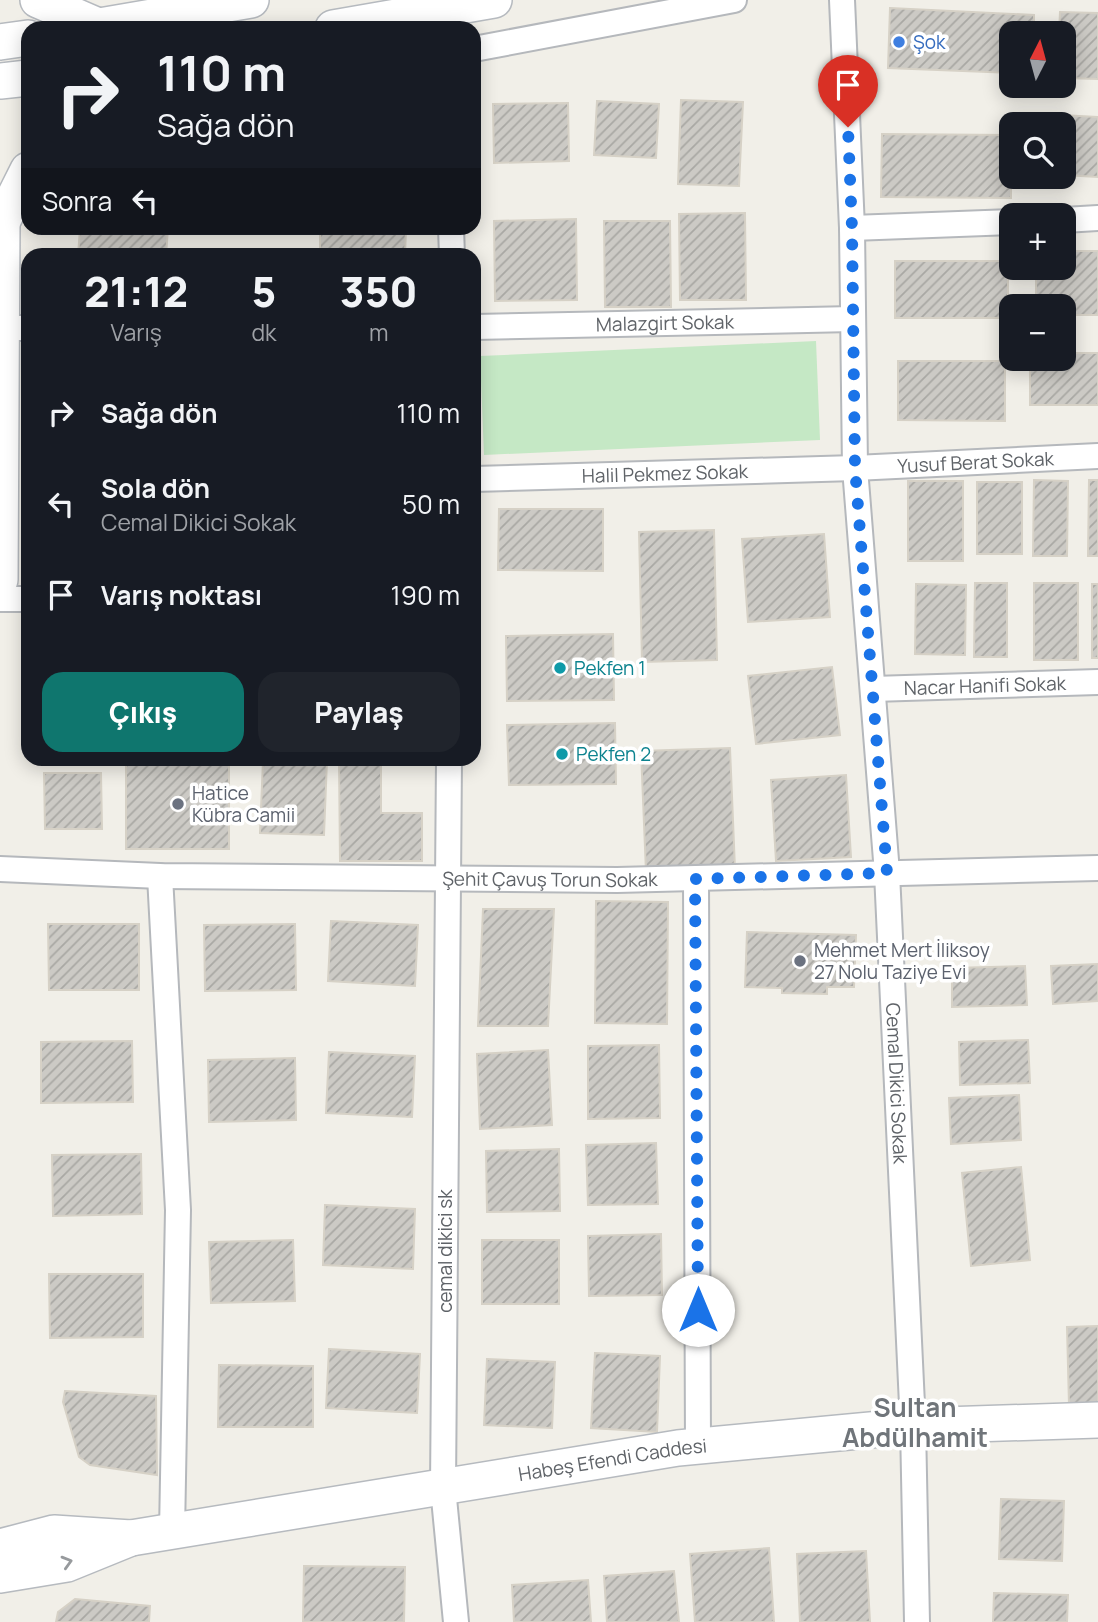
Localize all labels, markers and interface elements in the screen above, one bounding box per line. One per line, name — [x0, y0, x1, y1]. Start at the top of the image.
north arrow — [999, 21, 1076, 98]
map controls — [999, 21, 1076, 371]
place label: Şok — [913, 29, 946, 55]
marker: Şok — [891, 34, 907, 50]
text: 110 m — [157, 39, 286, 106]
icon: right — [42, 49, 133, 140]
pin — [818, 55, 878, 127]
icon: arrive — [829, 66, 867, 104]
text: Sağa dön — [157, 103, 295, 147]
button: search — [999, 112, 1076, 189]
icon: left — [126, 182, 164, 220]
text: Sonra — [42, 183, 112, 219]
button: + — [999, 203, 1076, 280]
text: 21:12 — [84, 262, 188, 320]
text: 5 — [252, 262, 276, 320]
text: 350 — [340, 262, 418, 320]
button: − — [999, 294, 1076, 371]
street label: Malazgirt Sokak — [596, 309, 735, 337]
text: Varış — [111, 316, 162, 348]
text: dk — [251, 316, 277, 348]
text: m — [369, 316, 389, 348]
icon: right — [42, 394, 80, 432]
text: Sağa dön — [101, 395, 218, 431]
text: 110 m — [397, 395, 460, 431]
street label: Yusuf Berat Sokak — [897, 445, 1055, 479]
street label: Halil Pekmez Sokak — [582, 458, 749, 489]
text: Sola dön — [101, 470, 210, 506]
icon: left — [42, 485, 80, 523]
text: 50 m — [402, 486, 460, 522]
text: Cemal Dikici Sokak — [101, 506, 296, 538]
icon: arrive — [42, 576, 80, 614]
text: Varış noktası — [101, 577, 262, 613]
text: 190 m — [391, 577, 460, 613]
place label: Pekfen 1 — [574, 655, 646, 681]
marker: Pekfen 1 — [552, 660, 568, 676]
street label: Nacar Hanifi Sokak — [903, 670, 1067, 701]
button: Çıkış — [42, 672, 244, 752]
button: Paylaş — [258, 672, 460, 752]
place label: Pekfen 2 — [576, 741, 651, 767]
marker: Pekfen 2 — [554, 746, 570, 762]
place label: Hatice Kübra Camii — [192, 780, 295, 828]
marker: Hatice Kübra Camii — [170, 796, 186, 812]
street label: Şehit Çavuş Torun Sokak — [442, 865, 658, 893]
place label: Mehmet Mert İliksoy 27 Nolu Taziye Evi — [814, 937, 990, 985]
marker: Mehmet Mert İliksoy 27 Nolu Taziye Evi — [792, 953, 808, 969]
street label: Cemal Dikici Sokak — [880, 1002, 914, 1165]
street label: cemal dikici sk — [432, 1189, 458, 1313]
position arrow — [661, 1273, 735, 1347]
district label: Sultan Abdülhamit — [842, 1389, 988, 1455]
street label: Habeş Efendi Caddesi — [516, 1432, 708, 1487]
one-way arrow — [61, 1556, 73, 1571]

